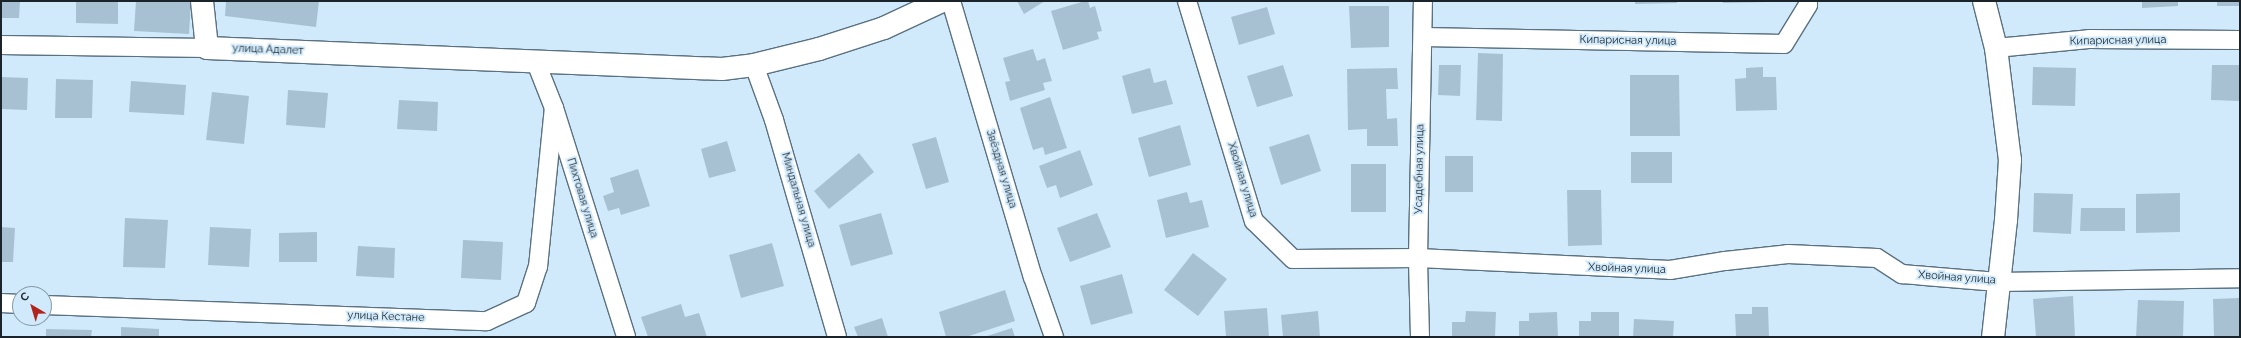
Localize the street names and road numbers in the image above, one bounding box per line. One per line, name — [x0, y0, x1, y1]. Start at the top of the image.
street label: Кипарисная улица — [1579, 34, 1677, 48]
street label: Кипарисная улица — [2069, 34, 2167, 48]
street label: улица Адалет — [232, 42, 304, 58]
street label: Усадебная улица — [1413, 124, 1427, 214]
street label: Звёздная улица — [983, 128, 1019, 210]
street label: Хвойная улица — [1224, 141, 1260, 219]
street label: Миндальная улица — [778, 151, 818, 249]
street label: Пихтовая улица — [564, 156, 600, 240]
street label: Хвойная улица — [1588, 261, 1666, 277]
street label: Хвойная улица — [1918, 269, 1996, 287]
street label: улица Кестане — [347, 309, 425, 325]

